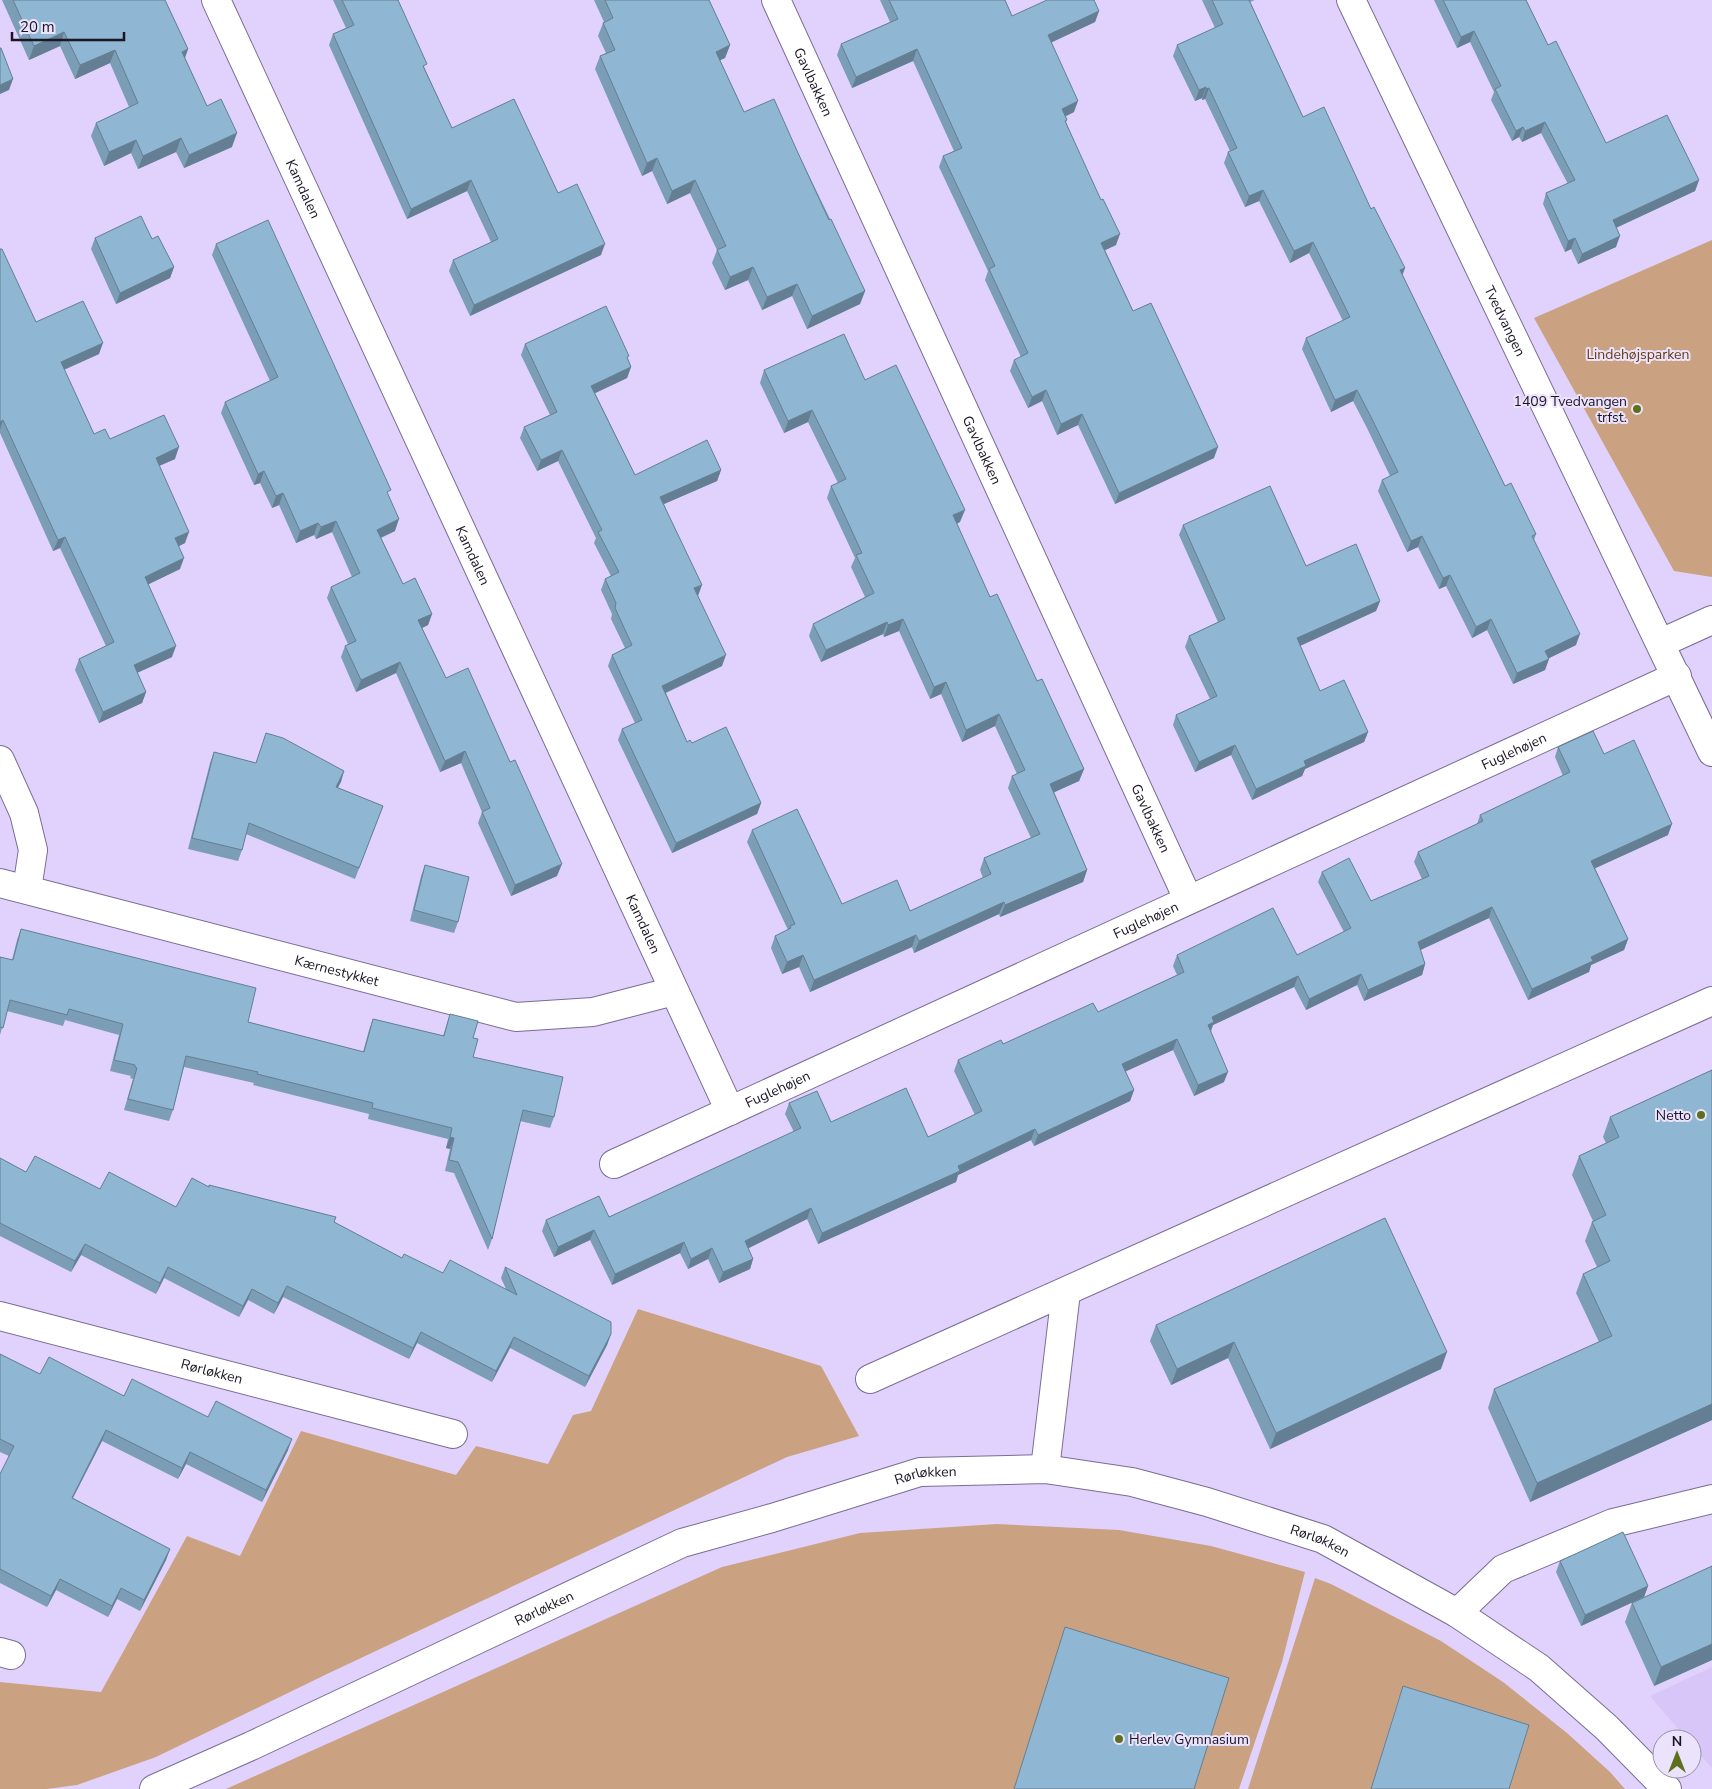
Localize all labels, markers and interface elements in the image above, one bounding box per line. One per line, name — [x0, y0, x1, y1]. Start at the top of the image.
scale bar — [12, 10, 125, 42]
text: 20 m — [20, 17, 55, 37]
street label: Gavlbakken — [789, 45, 837, 119]
street label: Kamdalen — [281, 156, 325, 222]
street label: Tvedvangen — [1480, 283, 1530, 360]
park label: Lindehøjsparken — [1586, 345, 1690, 364]
place label: 1409 Tvedvangen trfst. — [1514, 392, 1627, 427]
marker: 1409 Tvedvangen trfst. — [1631, 403, 1643, 415]
street label: Gavlbakken — [958, 413, 1006, 488]
street label: Kamdalen — [451, 523, 494, 588]
street label: Fuglehøjen — [1478, 728, 1550, 775]
street label: Gavlbakken — [1127, 781, 1174, 856]
street label: Kamdalen — [621, 891, 665, 957]
street label: Fuglehøjen — [1110, 897, 1181, 944]
street label: Kærnestykket — [293, 951, 381, 991]
street label: Fuglehøjen — [742, 1066, 813, 1113]
place label: Netto — [1656, 1106, 1691, 1125]
marker: Netto — [1695, 1109, 1707, 1121]
street label: Rørløkken — [179, 1355, 245, 1389]
street label: Rørløkken — [892, 1462, 957, 1489]
street label: Rørløkken — [1288, 1520, 1353, 1562]
street label: Rørløkken — [512, 1586, 577, 1630]
north arrow — [1652, 1729, 1702, 1779]
place label: Herlev Gymnasium — [1129, 1730, 1249, 1749]
text: N — [1672, 1732, 1682, 1751]
marker: Herlev Gymnasium — [1113, 1733, 1125, 1745]

